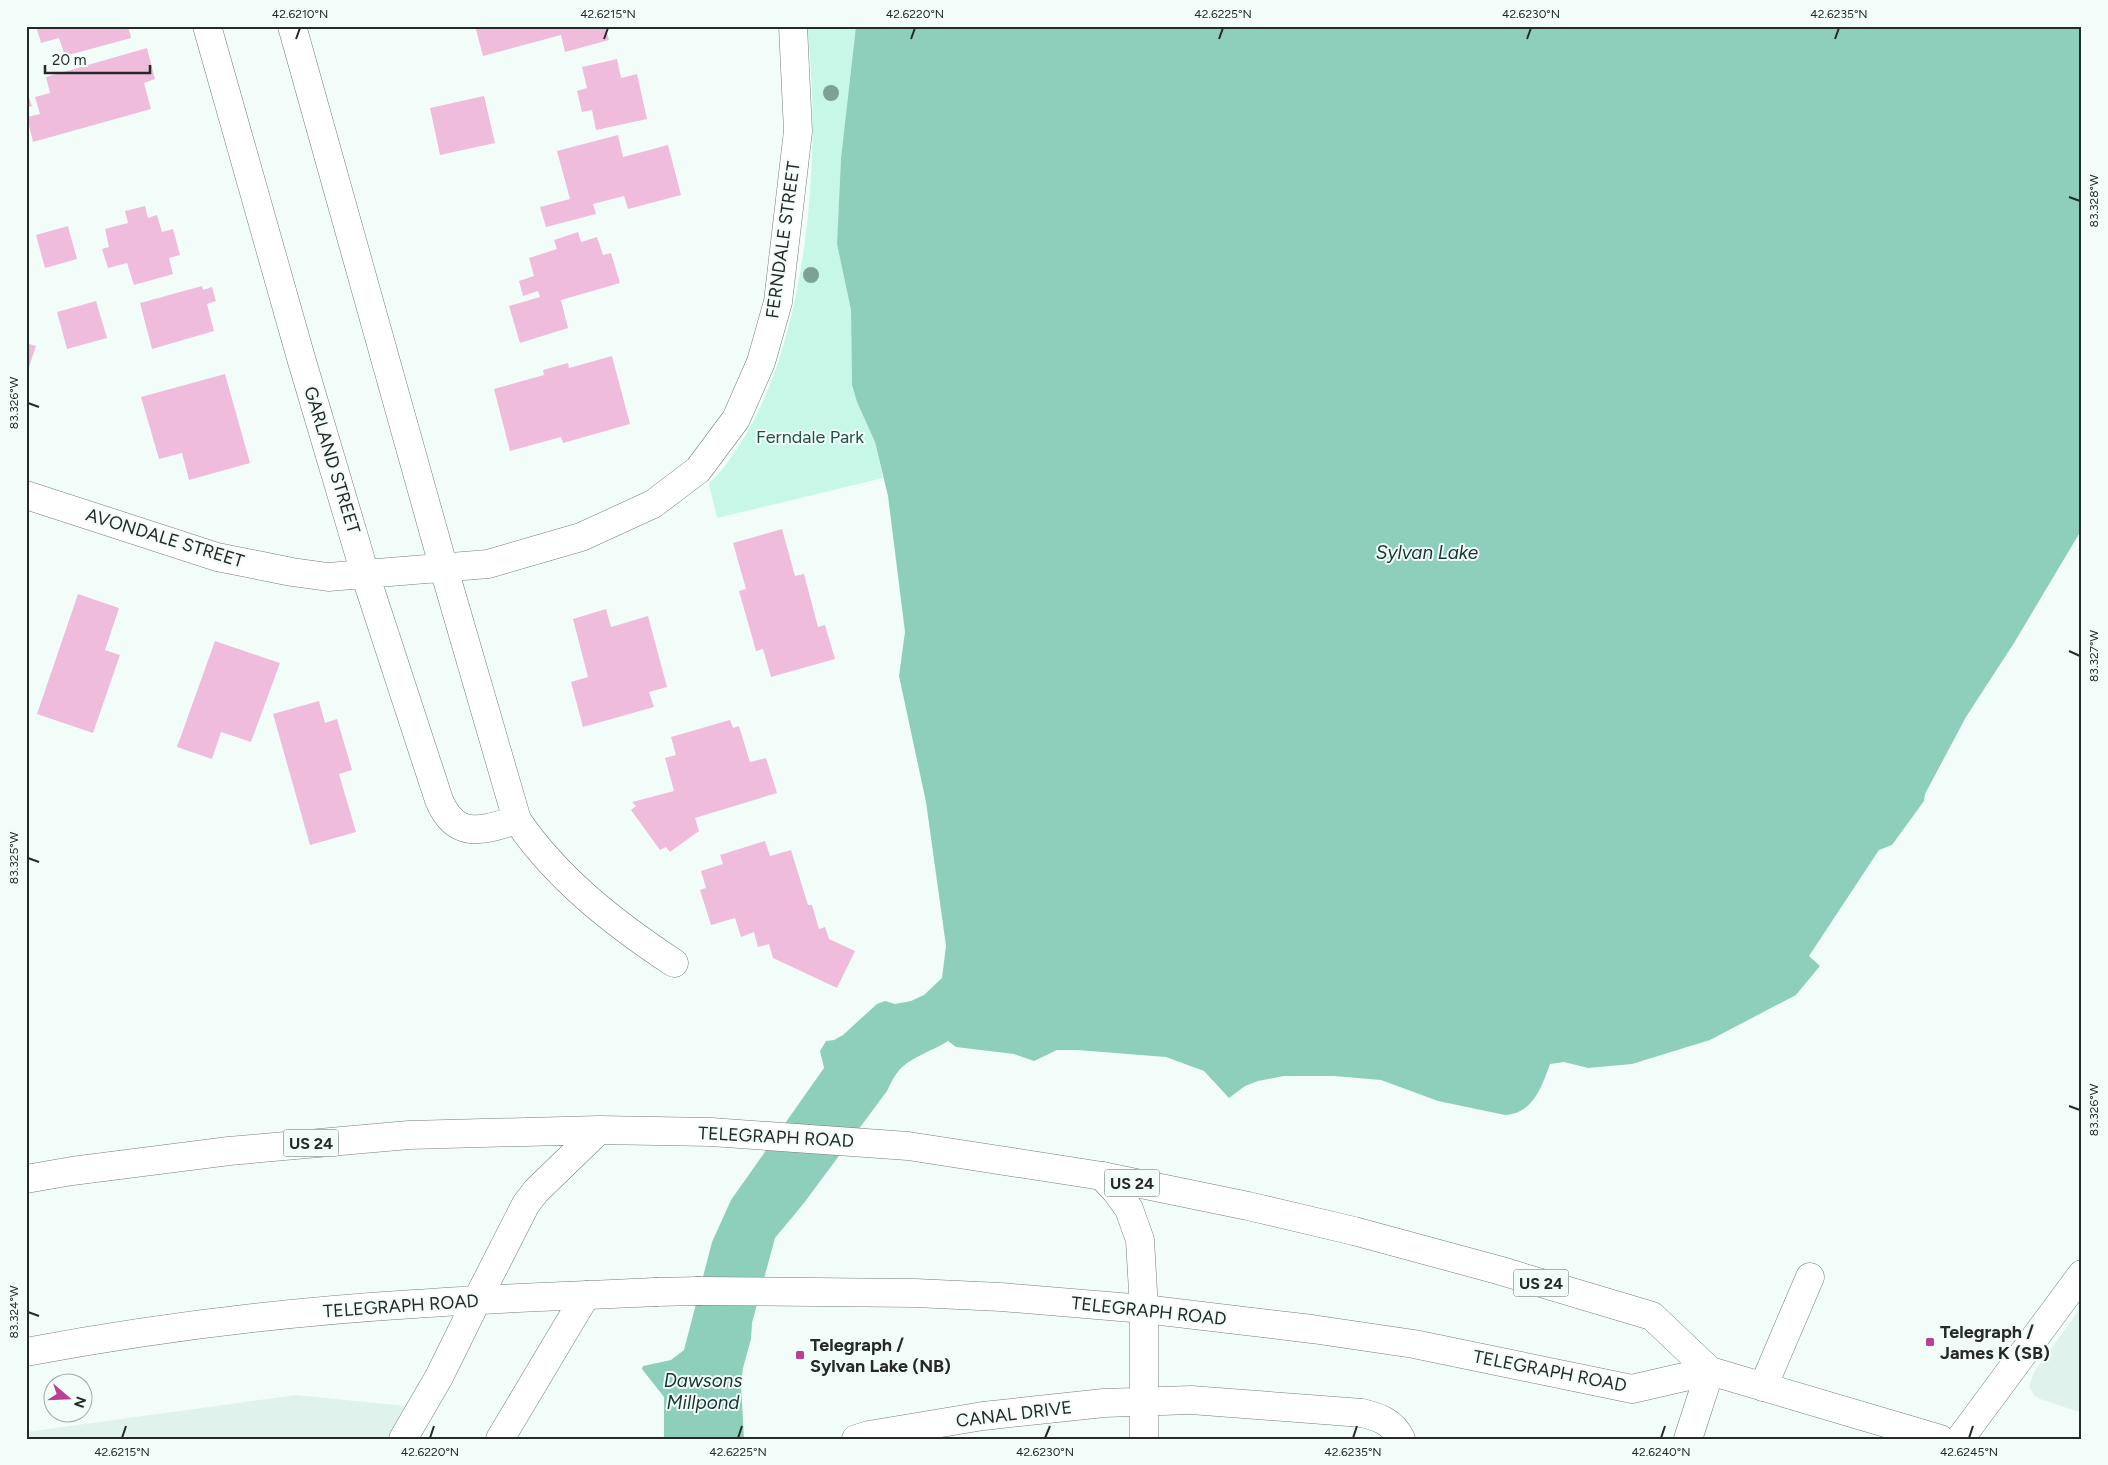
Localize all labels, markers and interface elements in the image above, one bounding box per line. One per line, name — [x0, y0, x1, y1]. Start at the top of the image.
text: 42.6210°N — [272, 7, 328, 21]
text: 42.6215°N — [580, 7, 636, 21]
text: 42.6220°N — [886, 7, 944, 21]
text: 42.6225°N — [1194, 7, 1252, 21]
text: 42.6230°N — [1502, 7, 1560, 21]
text: 42.6235°N — [1810, 7, 1868, 21]
scale bar — [45, 42, 150, 74]
text: 20 m — [52, 51, 86, 69]
street label: FERNDALE STREET — [761, 160, 805, 320]
text: 83.328°W — [2087, 174, 2101, 227]
text: 83.326°W — [7, 376, 21, 429]
street label: GARLAND STREET — [299, 384, 365, 536]
park label: Ferndale Park — [756, 426, 864, 448]
street label: AVONDALE STREET — [83, 503, 247, 573]
water label: Sylvan Lake — [1376, 541, 1479, 564]
text: 83.327°W — [2087, 630, 2101, 682]
text: 83.325°W — [7, 831, 21, 884]
text: 83.326°W — [2087, 1083, 2101, 1136]
street label: TELEGRAPH ROAD — [698, 1122, 854, 1152]
road number: US 24 — [284, 1130, 338, 1156]
road number: US 24 — [1104, 1170, 1160, 1196]
road number: US 24 — [1514, 1270, 1568, 1296]
text: 83.324°W — [7, 1285, 21, 1339]
street label: TELEGRAPH ROAD — [322, 1290, 480, 1322]
street label: TELEGRAPH ROAD — [1070, 1292, 1228, 1330]
place label: Telegraph / James K (SB) — [1940, 1321, 2050, 1364]
place label: Telegraph / Sylvan Lake (NB) — [810, 1334, 951, 1377]
marker: Telegraph / James K (SB) — [1924, 1336, 1936, 1348]
street label: TELEGRAPH ROAD — [1471, 1345, 1629, 1397]
marker: Telegraph / Sylvan Lake (NB) — [794, 1349, 806, 1361]
water label: Dawsons Millpond — [664, 1369, 742, 1414]
north arrow — [42, 1372, 92, 1422]
text: N — [70, 1394, 90, 1410]
street label: CANAL DRIVE — [955, 1396, 1073, 1432]
text: 42.6215°N — [94, 1445, 150, 1459]
text: 42.6220°N — [401, 1445, 459, 1459]
text: 42.6225°N — [709, 1445, 767, 1459]
text: 42.6230°N — [1016, 1445, 1074, 1459]
text: 42.6235°N — [1324, 1445, 1382, 1459]
text: 42.6240°N — [1631, 1445, 1691, 1459]
text: 42.6245°N — [1940, 1445, 1998, 1459]

